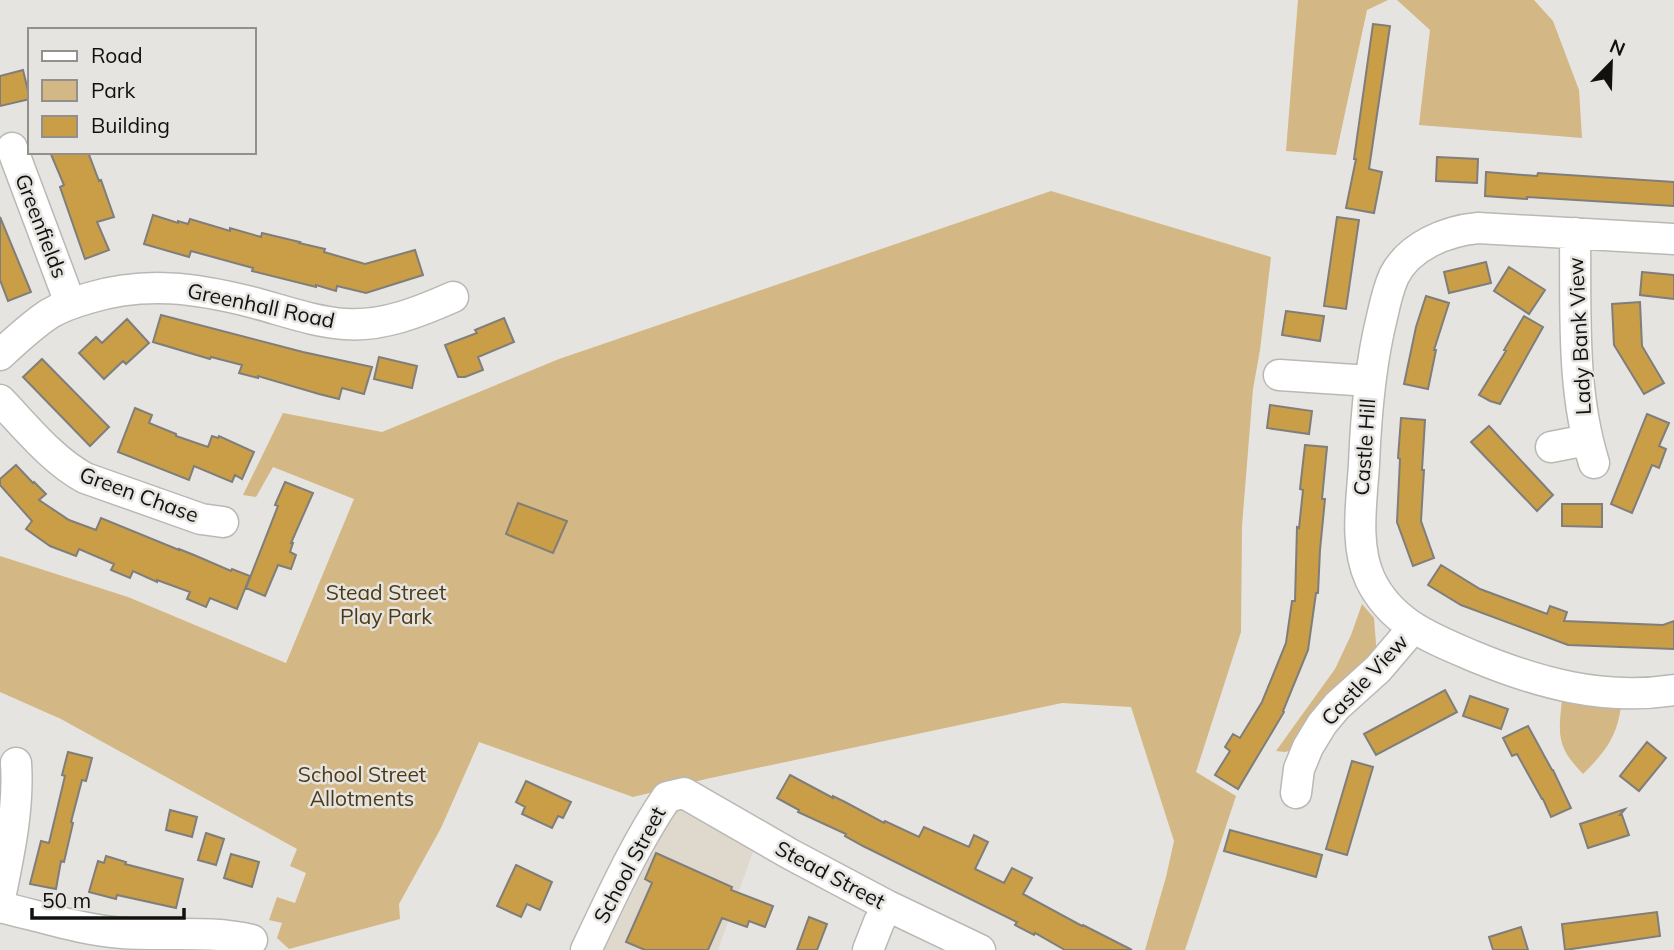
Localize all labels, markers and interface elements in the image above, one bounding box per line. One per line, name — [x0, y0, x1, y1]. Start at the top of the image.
legend — [28, 28, 256, 154]
north arrow — [1576, 28, 1646, 98]
text: N — [1606, 34, 1629, 61]
text: Road — [91, 42, 142, 68]
text: Park — [91, 77, 135, 103]
text: Building — [91, 112, 170, 138]
street label: Greenfields — [10, 170, 74, 281]
street label: Lady Bank View — [1562, 257, 1596, 416]
street label: Greenhall Road — [185, 277, 337, 333]
street label: Castle Hill — [1348, 398, 1380, 496]
street label: Green Chase — [76, 461, 202, 528]
park label: Stead Street Play Park — [326, 579, 446, 629]
street label: Castle View — [1315, 628, 1413, 730]
park label: School Street Allotments — [298, 761, 426, 811]
street label: School Street — [588, 802, 671, 927]
street label: Stead Street — [771, 834, 890, 914]
scale bar — [32, 876, 184, 920]
text: 50 m — [42, 887, 91, 913]

